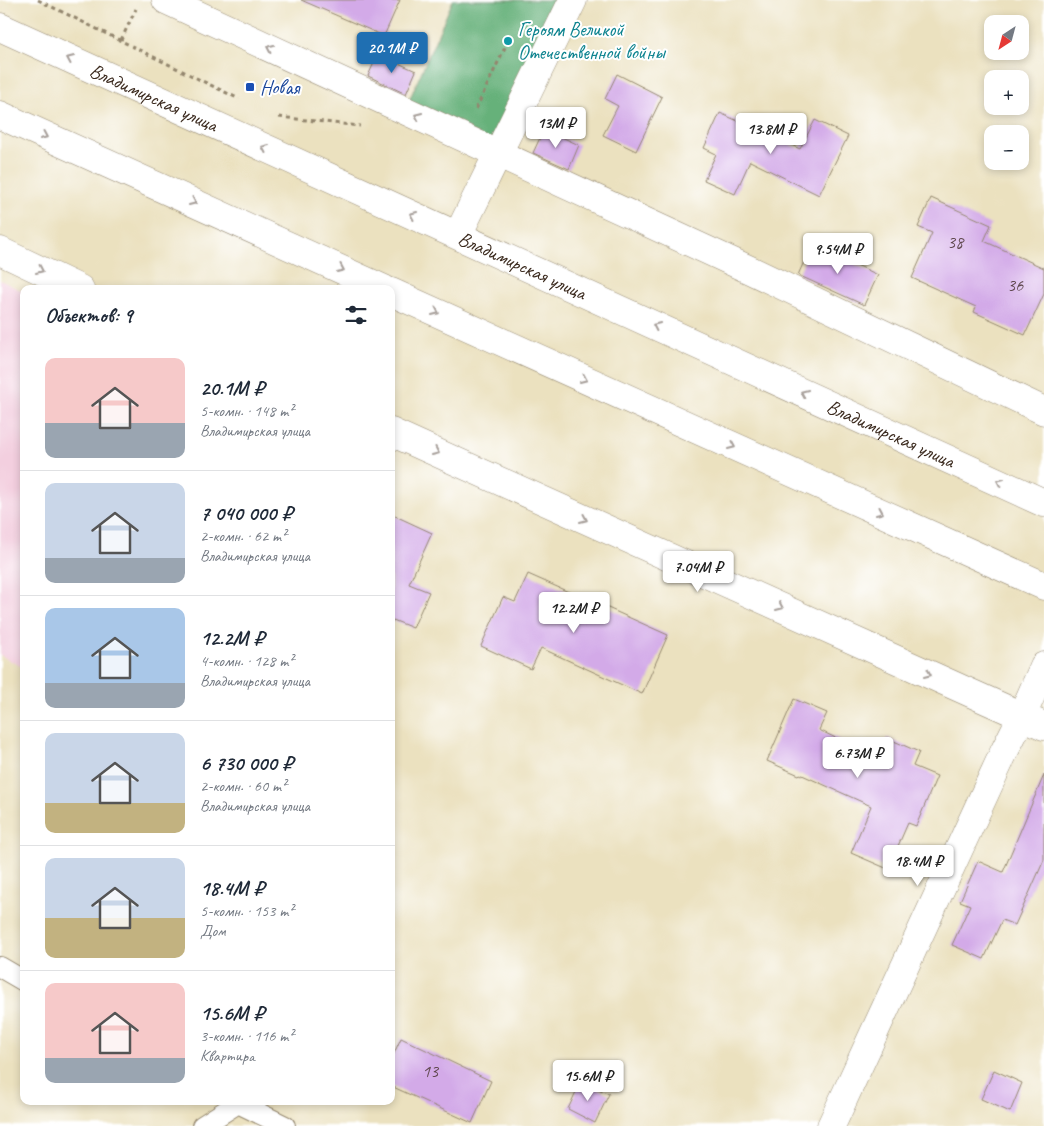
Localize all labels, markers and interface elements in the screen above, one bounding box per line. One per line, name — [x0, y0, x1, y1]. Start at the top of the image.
north arrow — [984, 15, 1029, 60]
map controls — [984, 15, 1029, 170]
place label: Героям Великой Отечественной войны — [518, 17, 666, 65]
pin: 20.1M ₽ — [346, 32, 438, 74]
marker: Героям Великой Отечественной войны — [502, 35, 514, 47]
text: 20.1M ₽ — [368, 38, 416, 58]
one-way arrow — [266, 43, 275, 54]
one-way arrow — [66, 54, 75, 65]
street label: Владимирская улица — [86, 57, 223, 138]
button: + — [984, 70, 1029, 115]
place label: Новая — [260, 75, 301, 100]
marker: Новая — [244, 81, 256, 93]
pin: 13M ₽ — [521, 106, 591, 149]
one-way arrow — [414, 112, 423, 122]
pin: 13.8M ₽ — [725, 112, 817, 155]
text: 13M ₽ — [537, 113, 575, 133]
text: 13.8M ₽ — [747, 119, 795, 139]
button: − — [984, 125, 1029, 170]
one-way arrow — [39, 129, 48, 140]
one-way arrow — [261, 143, 270, 154]
one-way arrow — [188, 196, 197, 207]
one-way arrow — [409, 211, 418, 221]
street label: Владимирская улица — [454, 225, 592, 306]
house number: 38 — [947, 231, 965, 253]
pin: 9.54M ₽ — [792, 232, 884, 275]
text: 9.54M ₽ — [814, 239, 862, 259]
one-way arrow — [336, 263, 345, 274]
one-way arrow — [35, 264, 44, 274]
house number: 36 — [1007, 274, 1024, 296]
icon: filters — [342, 301, 370, 329]
text: Объектов: 9 — [45, 302, 133, 328]
one-way arrow — [431, 306, 440, 316]
one-way arrow — [652, 321, 661, 332]
one-way arrow — [579, 372, 588, 383]
text: 20.1M ₽ — [200, 375, 264, 401]
icon: home — [85, 378, 145, 438]
one-way arrow — [800, 389, 809, 400]
street label: Владимирская улица — [823, 393, 960, 474]
text: 5-комн. · 148 m² — [200, 401, 293, 421]
text: Владимирская улица — [200, 421, 310, 441]
one-way arrow — [727, 439, 736, 450]
one-way arrow — [431, 445, 440, 456]
one-way arrow — [996, 478, 1005, 489]
text: 7 040 000 ₽ — [200, 500, 292, 526]
icon: home — [85, 503, 145, 563]
one-way arrow — [875, 506, 884, 517]
one-way arrow — [579, 512, 588, 523]
text: 2-комн. · 62 m² — [200, 526, 286, 546]
text: Владимирская улица — [200, 546, 310, 566]
pin: 7.04M ₽ — [652, 550, 744, 593]
text: 7.04M ₽ — [674, 557, 722, 577]
pin: 12.2M ₽ — [528, 592, 620, 634]
text: 12.2M ₽ — [550, 598, 598, 618]
one-way arrow — [775, 601, 784, 611]
text: 12.2M ₽ — [200, 625, 264, 651]
icon: home — [85, 628, 145, 688]
text: 4-комн. · 128 m² — [200, 651, 293, 671]
one-way arrow — [923, 667, 932, 678]
text: Владимирская улица — [200, 671, 310, 691]
pin: 6.73M ₽ — [812, 736, 904, 779]
text: 6.73M ₽ — [834, 743, 882, 763]
text: 6 730 000 ₽ — [200, 750, 293, 776]
icon: home — [85, 753, 145, 813]
text: 2-комн. · 60 m² — [200, 776, 286, 796]
text: Владимирская улица — [200, 796, 310, 816]
pin: 18.4M ₽ — [872, 844, 964, 887]
text: 18.4M ₽ — [894, 851, 942, 871]
text: 18.4M ₽ — [200, 875, 264, 901]
icon: home — [85, 878, 145, 938]
text: 5-комн. · 153 m² — [200, 901, 293, 921]
text: Дом — [200, 921, 226, 941]
text: 15.6M ₽ — [200, 1000, 264, 1026]
icon: home — [85, 1003, 145, 1063]
text: 3-комн. · 116 m² — [200, 1026, 293, 1046]
text: Квартира — [200, 1046, 255, 1066]
house number: 13 — [422, 1060, 440, 1082]
pin: 15.6M ₽ — [542, 1060, 634, 1102]
text: 15.6M ₽ — [564, 1066, 612, 1086]

